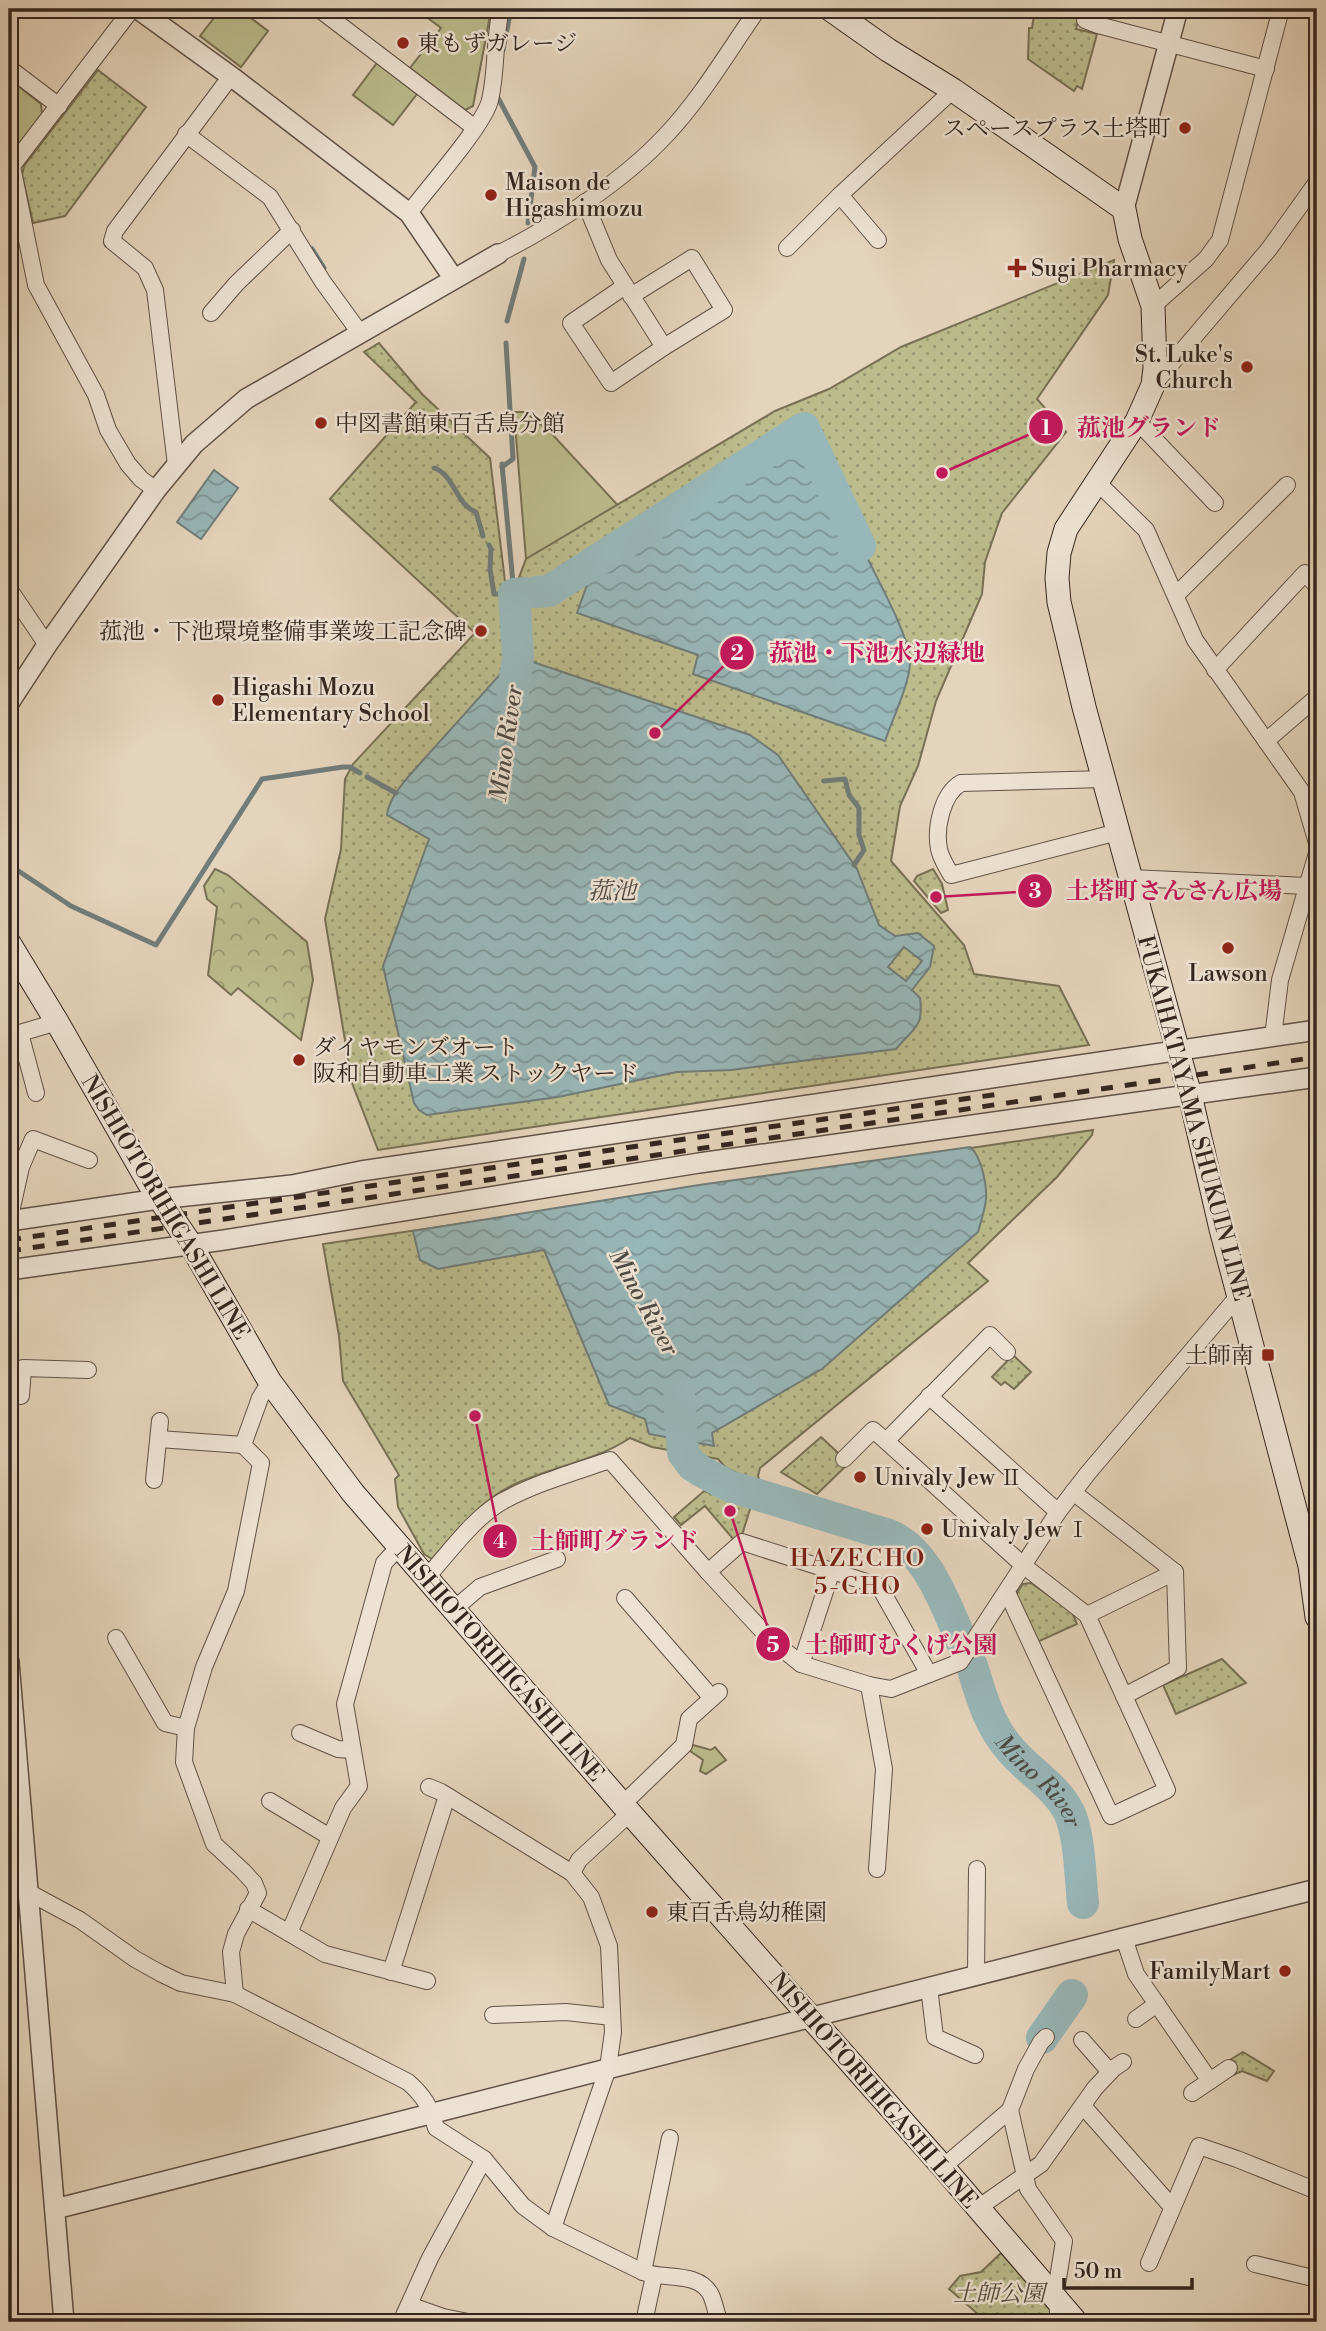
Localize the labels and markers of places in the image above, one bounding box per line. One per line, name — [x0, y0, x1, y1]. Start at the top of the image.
place label: 東もずガレージ — [417, 30, 577, 58]
marker: 東もずガレージ — [395, 35, 411, 51]
place label: スペースプラス土塔町 — [943, 115, 1171, 143]
marker: スペースプラス土塔町 — [1177, 120, 1193, 136]
place label: Maison de Higashimozu — [505, 169, 643, 223]
marker: Maison de Higashimozu — [483, 187, 499, 203]
place label: Sugi Pharmacy — [1031, 255, 1188, 283]
marker: Sugi Pharmacy — [1009, 260, 1025, 276]
place label: St. Luke's Church — [1135, 341, 1233, 395]
marker: St. Luke's Church — [1239, 359, 1255, 375]
callout: 菰池グランド — [1028, 405, 1235, 450]
place label: 中図書館東百舌鳥分館 — [335, 410, 565, 438]
marker: 中図書館東百舌鳥分館 — [313, 415, 329, 431]
place label: 菰池・下池環境整備事業竣工記念碑 — [99, 618, 467, 646]
marker: 菰池・下池環境整備事業竣工記念碑 — [473, 623, 489, 639]
callout: 菰池・下池水辺緑地 — [720, 631, 999, 676]
place label: Higashi Mozu Elementary School — [232, 674, 430, 728]
marker: Higashi Mozu Elementary School — [210, 692, 226, 708]
callout: 土塔町さんさん広場 — [1017, 868, 1296, 913]
marker: Lawson — [1220, 940, 1236, 956]
place label: Lawson — [1188, 960, 1268, 988]
place label: ダイヤモンズオート 阪和自動車工業 ストックヤード — [313, 1034, 639, 1088]
marker: ダイヤモンズオート 阪和自動車工業 ストックヤード — [291, 1052, 307, 1068]
place label: 土師南 — [1185, 1342, 1254, 1370]
marker: 土師南 — [1260, 1347, 1276, 1363]
place label: Univaly Jew Ⅱ — [874, 1464, 1023, 1492]
marker: Univaly Jew Ⅱ — [852, 1469, 868, 1485]
place label: Univaly Jew Ⅰ — [941, 1516, 1090, 1544]
callout: 土師町グランド — [482, 1518, 713, 1563]
marker: Univaly Jew Ⅰ — [919, 1521, 935, 1537]
callout: 土師町むくげ公園 — [756, 1622, 1011, 1667]
place label: 東百舌鳥幼稚園 — [666, 1899, 827, 1927]
marker: 東百舌鳥幼稚園 — [644, 1904, 660, 1920]
place label: FamilyMart — [1149, 1958, 1271, 1986]
marker: FamilyMart — [1277, 1963, 1293, 1979]

